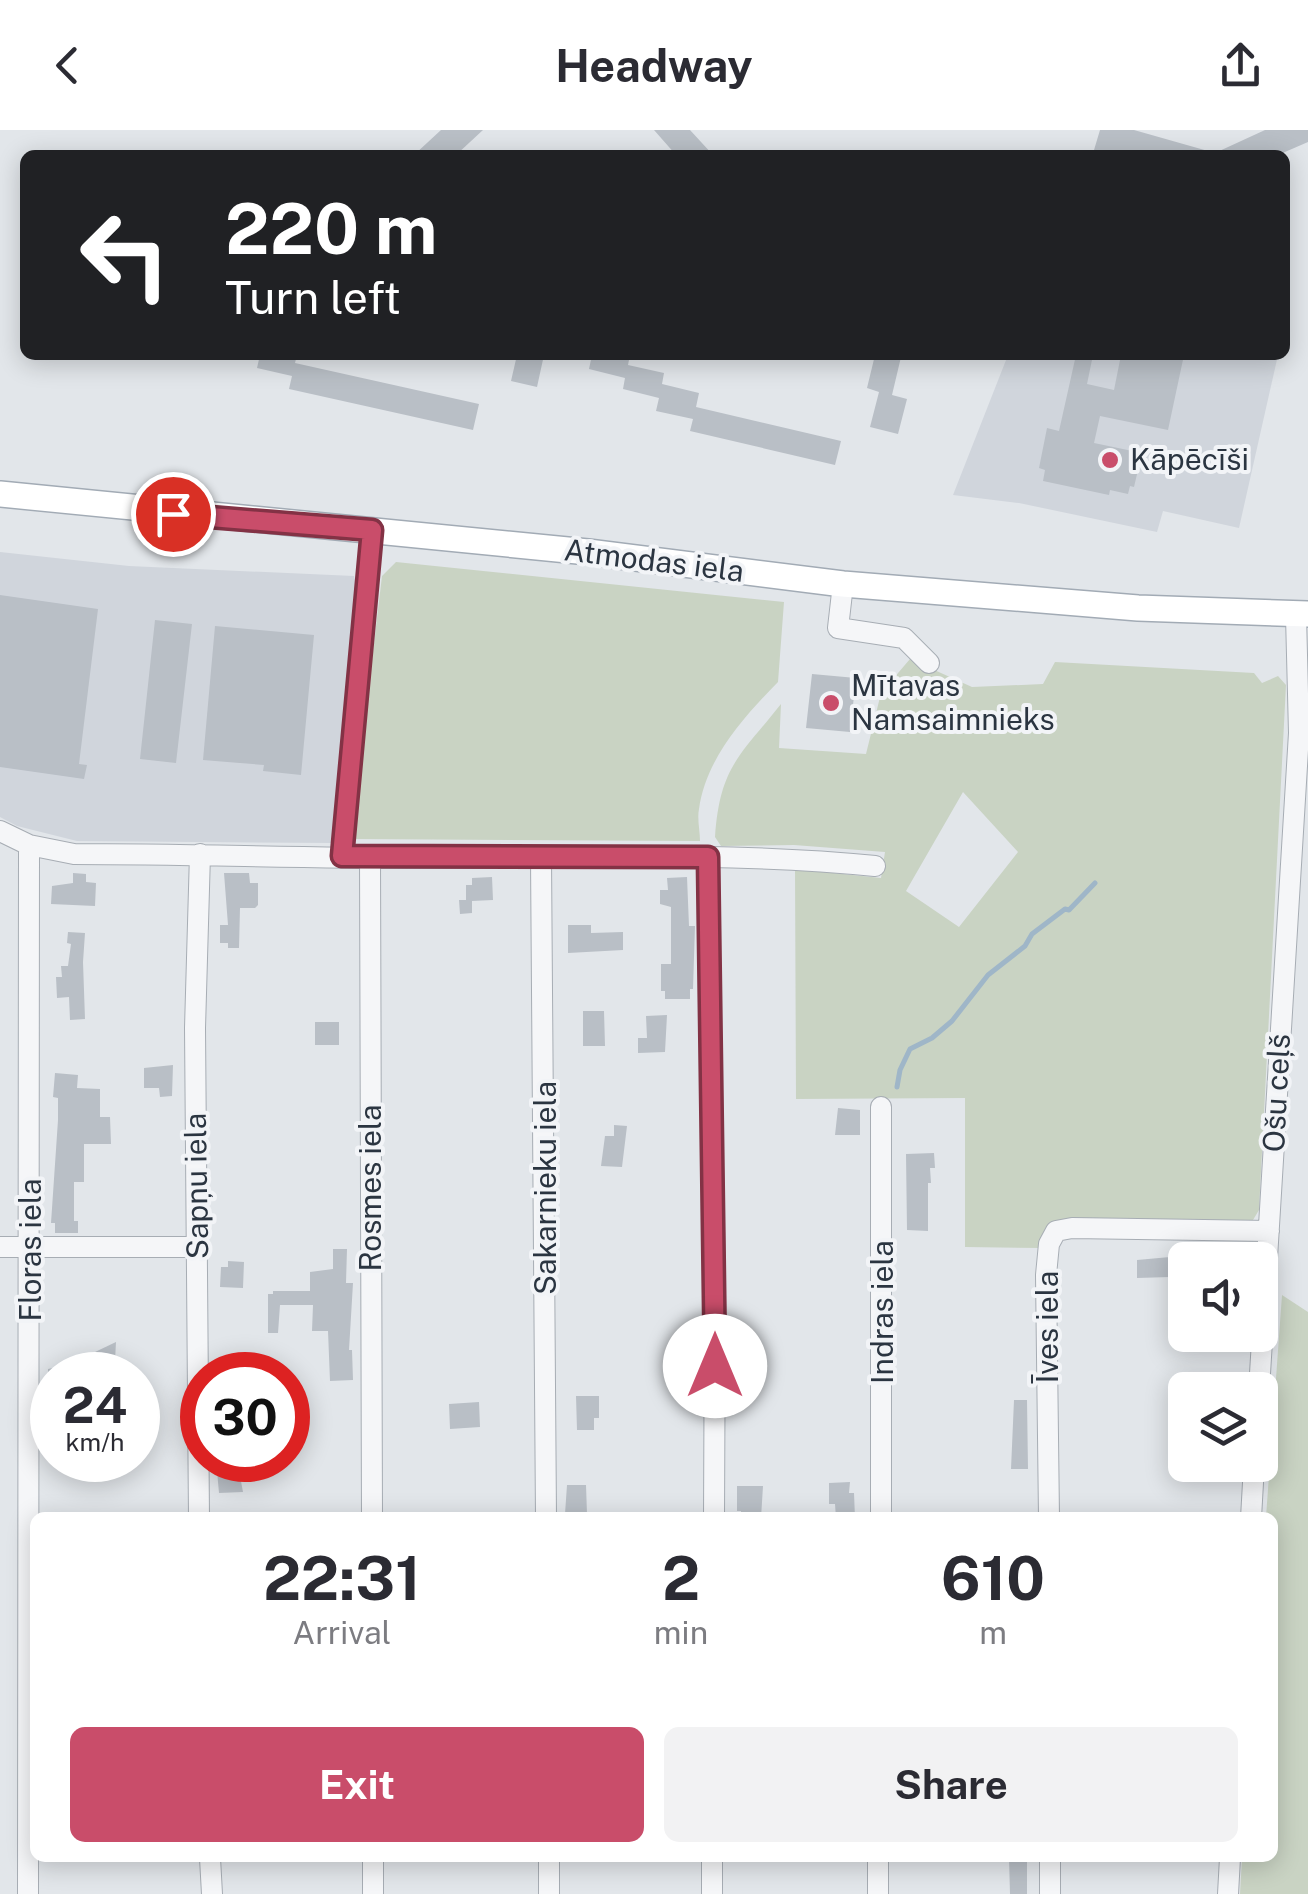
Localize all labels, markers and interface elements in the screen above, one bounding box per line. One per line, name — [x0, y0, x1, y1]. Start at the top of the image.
icon: back — [40, 38, 95, 93]
icon: share — [1213, 38, 1268, 93]
text: Headway — [555, 39, 753, 92]
text: 220 m — [225, 187, 438, 270]
icon: left — [60, 190, 190, 320]
text: Turn left — [225, 271, 401, 324]
place label: Kāpēcīši — [1130, 441, 1249, 477]
marker: Kāpēcīši — [1099, 449, 1121, 471]
pin — [131, 472, 216, 557]
icon: arrive — [146, 487, 201, 542]
street label: Atmodas iela — [562, 531, 746, 589]
place label: Mītavas Namsaimnieks — [851, 667, 1055, 737]
marker: Mītavas Namsaimnieks — [820, 692, 842, 714]
street label: Ošu ceļš — [1255, 1033, 1297, 1153]
street label: Sakarnieku iela — [527, 1081, 563, 1295]
street label: Rosmes iela — [352, 1104, 388, 1272]
street label: Sapņu iela — [177, 1113, 215, 1260]
street label: Floras iela — [12, 1178, 48, 1322]
street label: Indras iela — [864, 1240, 900, 1384]
map controls — [1168, 1242, 1278, 1482]
button: sound — [1168, 1242, 1278, 1352]
street label: Īves iela — [1029, 1271, 1065, 1384]
position arrow — [663, 1314, 767, 1418]
speed limit sign: 30 — [180, 1352, 310, 1482]
button: layers — [1168, 1372, 1278, 1482]
text: 24 — [63, 1375, 127, 1434]
text: km/h — [66, 1427, 124, 1457]
text: 22:31 — [263, 1543, 421, 1614]
text: 2 — [662, 1543, 700, 1614]
text: 610 — [941, 1543, 1045, 1614]
text: Arrival — [293, 1614, 391, 1651]
text: min — [654, 1614, 708, 1651]
text: m — [979, 1614, 1007, 1651]
button: Exit — [70, 1727, 644, 1842]
button: Share — [664, 1727, 1238, 1842]

